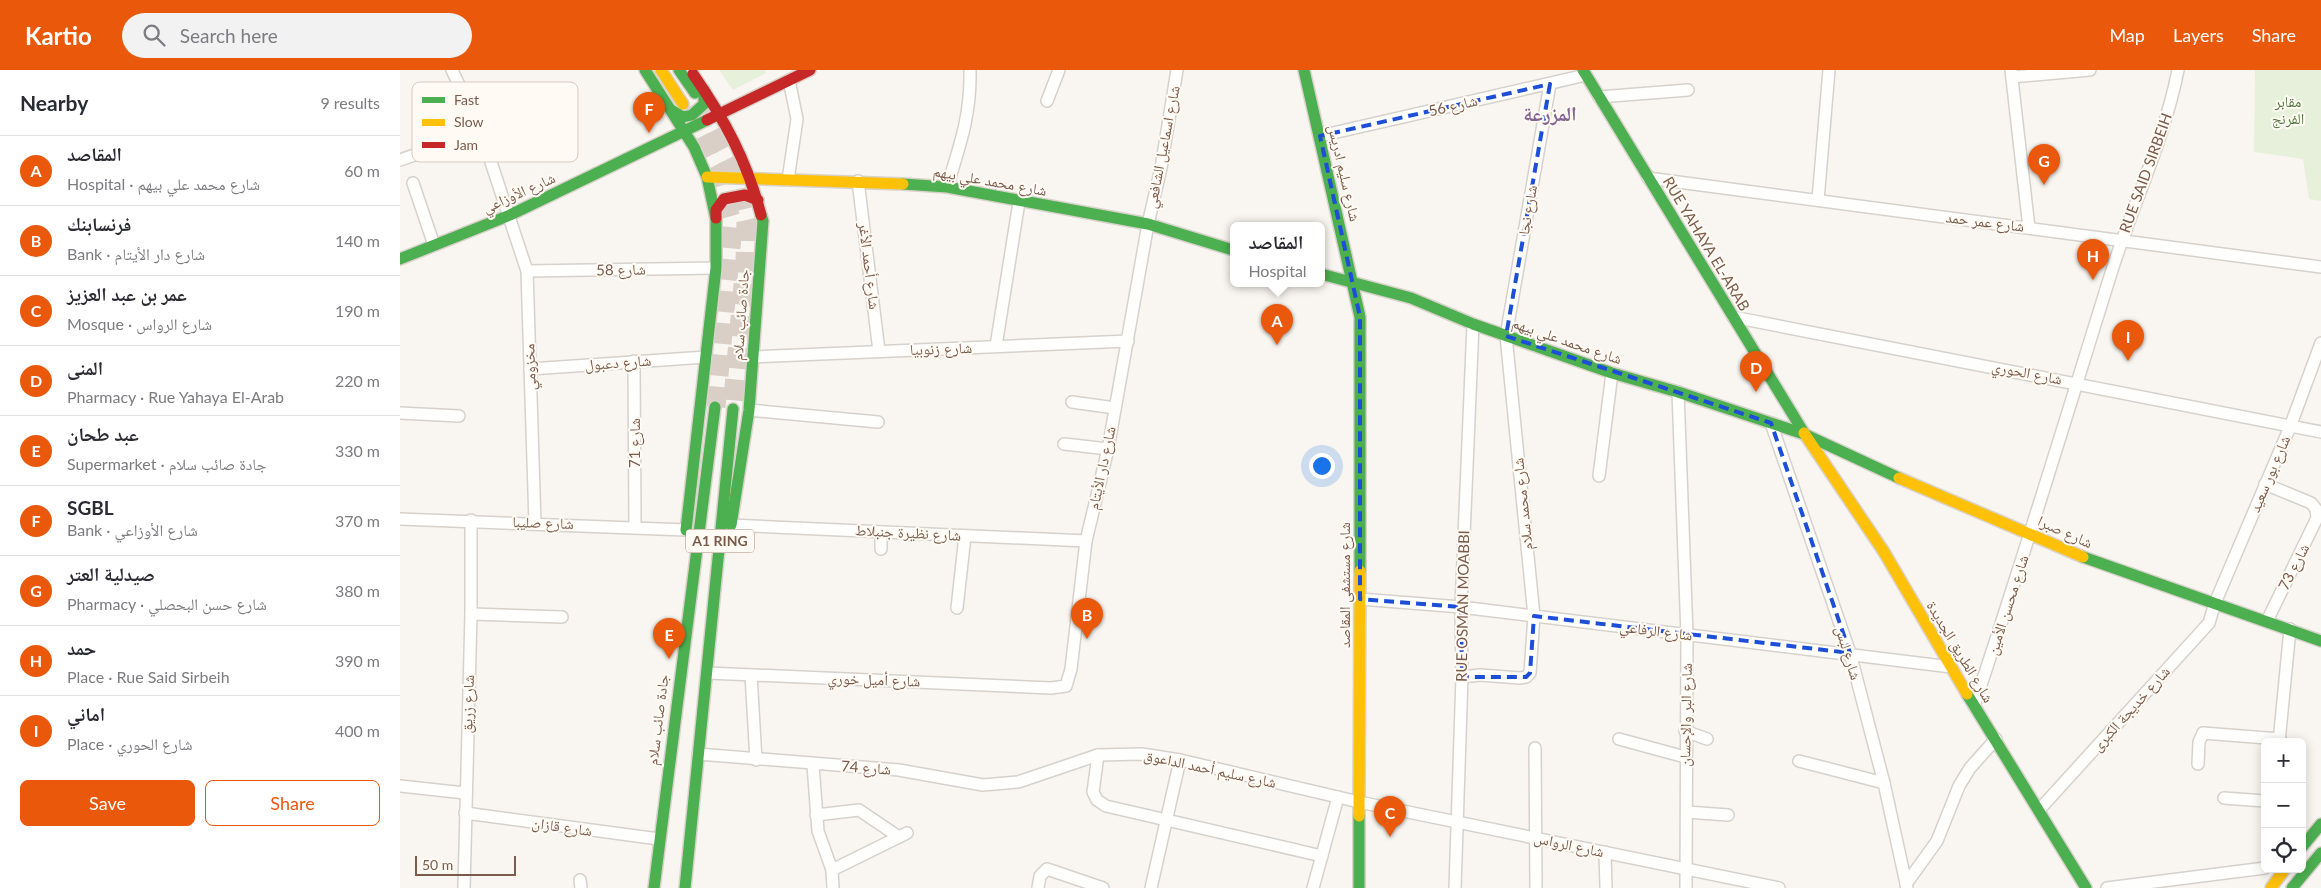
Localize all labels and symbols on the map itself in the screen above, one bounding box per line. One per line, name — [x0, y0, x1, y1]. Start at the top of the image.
legend — [412, 82, 578, 162]
street label: شارع اسماعيل الشافعي — [1141, 84, 1187, 210]
text: Fast — [454, 91, 479, 108]
street label: شارع 56 — [1427, 91, 1480, 121]
pin: F — [633, 92, 665, 133]
park label: مقابر الفرنج — [2272, 92, 2304, 129]
district label: المزرعة — [1523, 101, 1577, 126]
street label: RUE SAID SIRBEIH — [2115, 110, 2175, 235]
text: Slow — [454, 113, 484, 130]
street label: شارع سليم ادريس — [1323, 123, 1365, 224]
text: Jam — [454, 136, 478, 153]
pin: G — [2028, 144, 2060, 185]
street label: شارع محمد علي بيهم — [931, 161, 1048, 203]
street label: شارع الأوزاعي — [479, 168, 560, 220]
street label: RUE YAHAYA EL-ARAB — [1660, 173, 1754, 314]
street label: شارع نجا — [1514, 183, 1542, 236]
street label: شارع عمر حمد — [1945, 207, 2025, 237]
street label: شارع أحمد الأغر — [854, 220, 884, 311]
pin: H — [2077, 239, 2109, 280]
street label: شارع 58 — [596, 260, 646, 280]
street label: جادة صائب سلام — [728, 268, 754, 361]
pin: A — [1261, 304, 1293, 345]
street label: شارع محمد علي بيهم — [1509, 313, 1625, 371]
pin: I — [2112, 320, 2144, 361]
street label: شارع زنوبيا — [909, 338, 973, 360]
street label: مخزومي — [519, 343, 543, 391]
street label: شارع دعبول — [584, 351, 652, 375]
pin: D — [1740, 351, 1772, 392]
street label: شارع الحوري — [1990, 356, 2064, 391]
street label: شارع 71 — [625, 418, 645, 468]
street label: شارع دار الأيتام — [1083, 424, 1121, 512]
street label: شارع بور سعيد — [2245, 432, 2295, 516]
your location — [1309, 453, 1335, 479]
street label: شارع محمد سلام — [1508, 457, 1538, 551]
street label: شارع صبرا — [2034, 511, 2096, 553]
street label: شارع صليبا — [512, 512, 574, 534]
street label: شارع نظيرة جنبلاط — [854, 520, 962, 546]
street label: شارع مستشفى المقاصد — [1335, 522, 1355, 648]
road number: A1 RING — [686, 530, 754, 552]
street label: RUE OSMAN MOABBI — [1452, 530, 1472, 682]
street label: شارع 73 — [2274, 540, 2314, 594]
street label: شارع محسن الأمين — [1982, 552, 2034, 658]
street label: شارع الطريق الجديدة — [1922, 597, 1998, 707]
pin: B — [1071, 598, 1103, 639]
street label: شارع الرفاعي — [1618, 617, 1694, 647]
pin: E — [653, 618, 685, 659]
street label: شارع لبس — [1830, 624, 1866, 682]
street label: شارع خديجة الكبرى — [2087, 662, 2175, 756]
street label: شارع البر والإحسان — [1675, 663, 1697, 767]
street label: شارع أميل خوري — [827, 668, 921, 693]
street label: جادة صائب سلام — [642, 673, 674, 767]
street label: شارع زريق — [457, 674, 479, 734]
street label: شارع سليم أحمد الداعوق — [1142, 745, 1278, 793]
street label: شارع 74 — [840, 756, 892, 780]
pin: C — [1374, 796, 1406, 837]
street label: شارع قازان — [531, 813, 594, 841]
street label: شارع الرواس — [1532, 828, 1606, 862]
scale bar — [415, 853, 516, 876]

